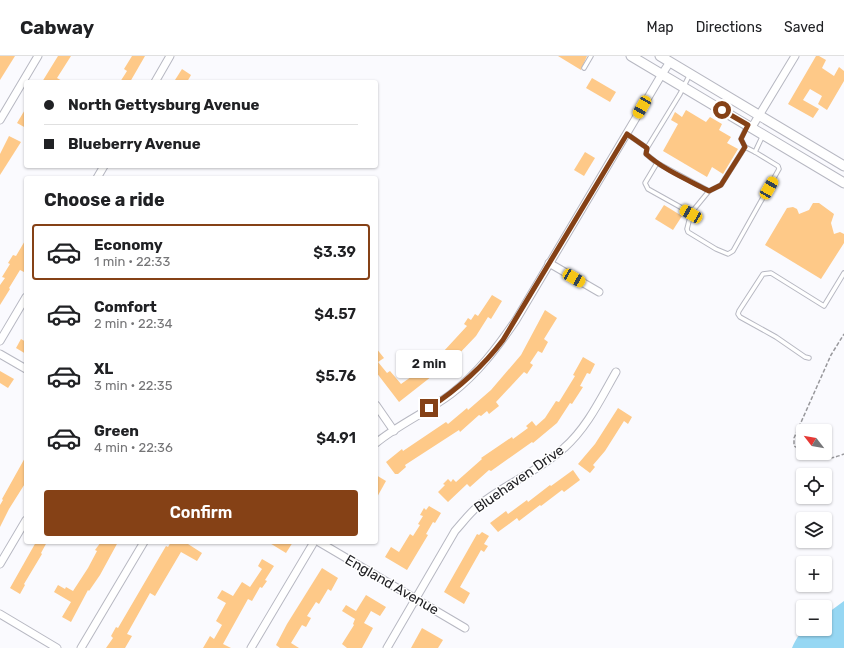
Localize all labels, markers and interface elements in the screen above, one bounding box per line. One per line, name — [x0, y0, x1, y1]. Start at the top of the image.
text: Cabway — [20, 16, 94, 39]
text: Map — [647, 19, 674, 36]
text: Directions — [696, 19, 762, 36]
text: Saved — [784, 19, 824, 36]
car — [631, 94, 653, 120]
text: North Gettysburg Avenue — [68, 96, 259, 114]
route start — [713, 101, 731, 119]
text: Blueberry Avenue — [68, 135, 201, 153]
car — [758, 175, 780, 201]
text: Choose a ride — [44, 189, 165, 211]
car — [678, 203, 704, 225]
icon: car — [46, 234, 82, 270]
text: Economy — [94, 236, 163, 254]
text: $3.39 — [313, 243, 356, 261]
text: 1 min · 22:33 — [94, 254, 170, 269]
car — [561, 267, 587, 289]
icon: car — [46, 296, 82, 332]
text: Comfort — [94, 298, 157, 316]
text: $4.57 — [314, 305, 356, 323]
text: 2 min · 22:34 — [94, 316, 173, 331]
callout: 2 min — [396, 350, 462, 378]
text: 2 min — [412, 356, 446, 371]
icon: car — [46, 358, 82, 394]
text: XL — [94, 360, 113, 378]
text: $5.76 — [316, 367, 356, 385]
text: 3 min · 22:35 — [94, 378, 172, 393]
route end — [420, 399, 438, 417]
icon: car — [46, 420, 82, 456]
text: Green — [94, 422, 139, 440]
north arrow — [796, 424, 832, 460]
map controls — [796, 424, 832, 636]
text: $4.91 — [316, 429, 356, 447]
text: 4 min · 22:36 — [94, 440, 173, 455]
street label: Bluehaven Drive — [471, 442, 567, 516]
button: locate — [796, 468, 832, 504]
button: Confirm — [44, 490, 358, 536]
button: layers — [796, 512, 832, 548]
street label: England Avenue — [342, 551, 442, 619]
button: + — [796, 556, 832, 592]
button: − — [796, 600, 832, 636]

